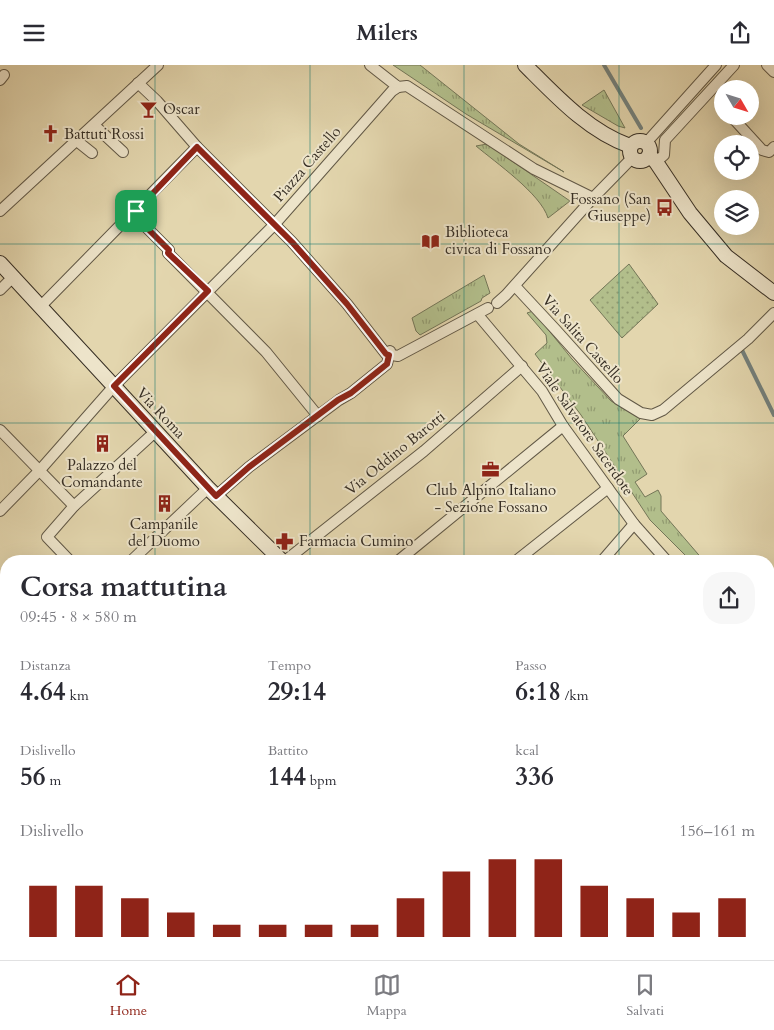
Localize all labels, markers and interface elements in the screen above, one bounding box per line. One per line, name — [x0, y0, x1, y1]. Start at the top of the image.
text: Milers — [356, 18, 418, 48]
icon: menu — [20, 19, 48, 47]
icon: share — [726, 19, 754, 47]
north arrow — [714, 80, 759, 125]
map controls — [714, 80, 759, 235]
bar icon: Oscar — [139, 99, 159, 119]
place label: Oscar — [163, 99, 200, 119]
street label: Piazza Castello — [269, 122, 345, 206]
church icon: Battuti Rossi — [40, 124, 60, 144]
place label: Battuti Rossi — [64, 124, 144, 144]
button: locate — [714, 135, 759, 180]
place label: Fossano (San Giuseppe) — [570, 189, 651, 226]
pin — [115, 190, 157, 232]
button: layers — [714, 190, 759, 235]
icon: arrive — [122, 197, 150, 225]
bus stop icon: Fossano (San Giuseppe) — [655, 198, 675, 218]
place label: Biblioteca civica di Fossano — [445, 222, 551, 259]
library icon: Biblioteca civica di Fossano — [421, 231, 441, 251]
street label: Via Salita Castello — [538, 290, 628, 388]
street label: Viale Salvatore Sacerdote — [531, 358, 639, 500]
street label: Via Roma — [132, 383, 190, 443]
street label: Via Oddino Barotti — [341, 406, 449, 500]
building icon: Palazzo del Comandante — [92, 434, 112, 454]
place label: Palazzo del Comandante — [61, 455, 143, 492]
office icon: Club Alpino Italiano - Sezione Fossano — [481, 459, 501, 479]
place label: Club Alpino Italiano - Sezione Fossano — [426, 480, 556, 517]
building icon: Campanile del Duomo — [154, 493, 174, 513]
place label: Campanile del Duomo — [128, 514, 200, 551]
pharmacy icon: Farmacia Cumino — [275, 531, 295, 551]
place label: Farmacia Cumino — [299, 531, 413, 551]
text: Corsa mattutina — [20, 568, 227, 606]
button: share — [703, 572, 755, 624]
text: 09:45 · 8 × 580 m — [20, 606, 137, 628]
text: Distanza — [20, 656, 71, 675]
text: Tempo — [268, 656, 311, 675]
text: Passo — [515, 656, 547, 675]
text: 4.64 — [20, 675, 66, 709]
text: 29:14 — [268, 675, 326, 709]
text: 6:18 — [515, 675, 561, 709]
text: km — [66, 686, 89, 705]
text: /km — [561, 686, 589, 705]
text: Dislivello — [20, 741, 76, 760]
text: Battito — [268, 741, 308, 760]
text: kcal — [515, 741, 539, 760]
text: 56 — [20, 760, 46, 794]
text: 144 — [268, 760, 306, 794]
text: 336 — [515, 760, 554, 794]
text: m — [46, 771, 61, 790]
text: bpm — [306, 771, 337, 790]
text: Dislivello — [20, 820, 84, 842]
text: 156–161 m — [679, 820, 755, 842]
tab: Home — [110, 971, 147, 1020]
tab: Mappa — [367, 971, 407, 1020]
tab: Salvati — [626, 971, 664, 1020]

